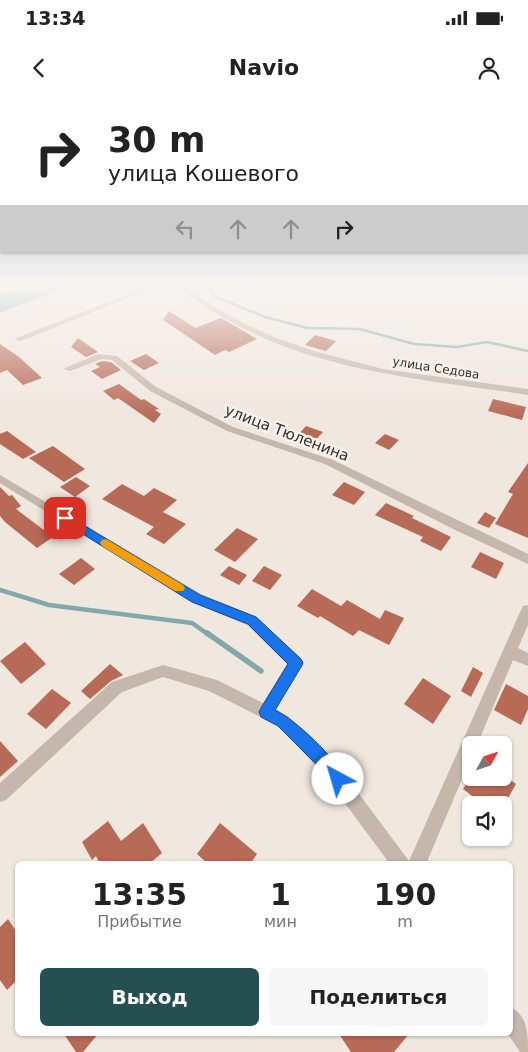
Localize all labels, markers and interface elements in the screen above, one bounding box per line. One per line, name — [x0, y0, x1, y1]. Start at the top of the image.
text: 13:34 — [25, 7, 85, 29]
icon: back — [25, 54, 53, 82]
icon: person — [475, 54, 503, 82]
text: Navio — [229, 55, 299, 80]
icon: right — [25, 120, 90, 185]
text: 30 m — [108, 120, 205, 160]
text: улица Кошевого — [108, 161, 299, 186]
icon: left — [171, 215, 199, 243]
icon: ahead — [224, 215, 252, 243]
icon: ahead — [277, 215, 305, 243]
icon: right — [330, 215, 358, 243]
street label: улица Седова — [392, 354, 480, 382]
street label: улица Тюленина — [222, 401, 352, 465]
pin — [44, 497, 86, 539]
icon: arrive — [51, 504, 79, 532]
north arrow — [462, 736, 512, 786]
map controls — [462, 736, 512, 846]
position arrow — [311, 752, 363, 804]
button: sound — [462, 796, 512, 846]
text: 13:35 — [92, 877, 187, 912]
text: 1 — [270, 877, 291, 912]
text: 190 — [374, 877, 436, 912]
text: Прибытие — [97, 912, 182, 931]
text: мин — [264, 912, 297, 931]
text: m — [397, 912, 413, 931]
button: Выход — [40, 968, 259, 1026]
button: Поделиться — [269, 968, 488, 1026]

